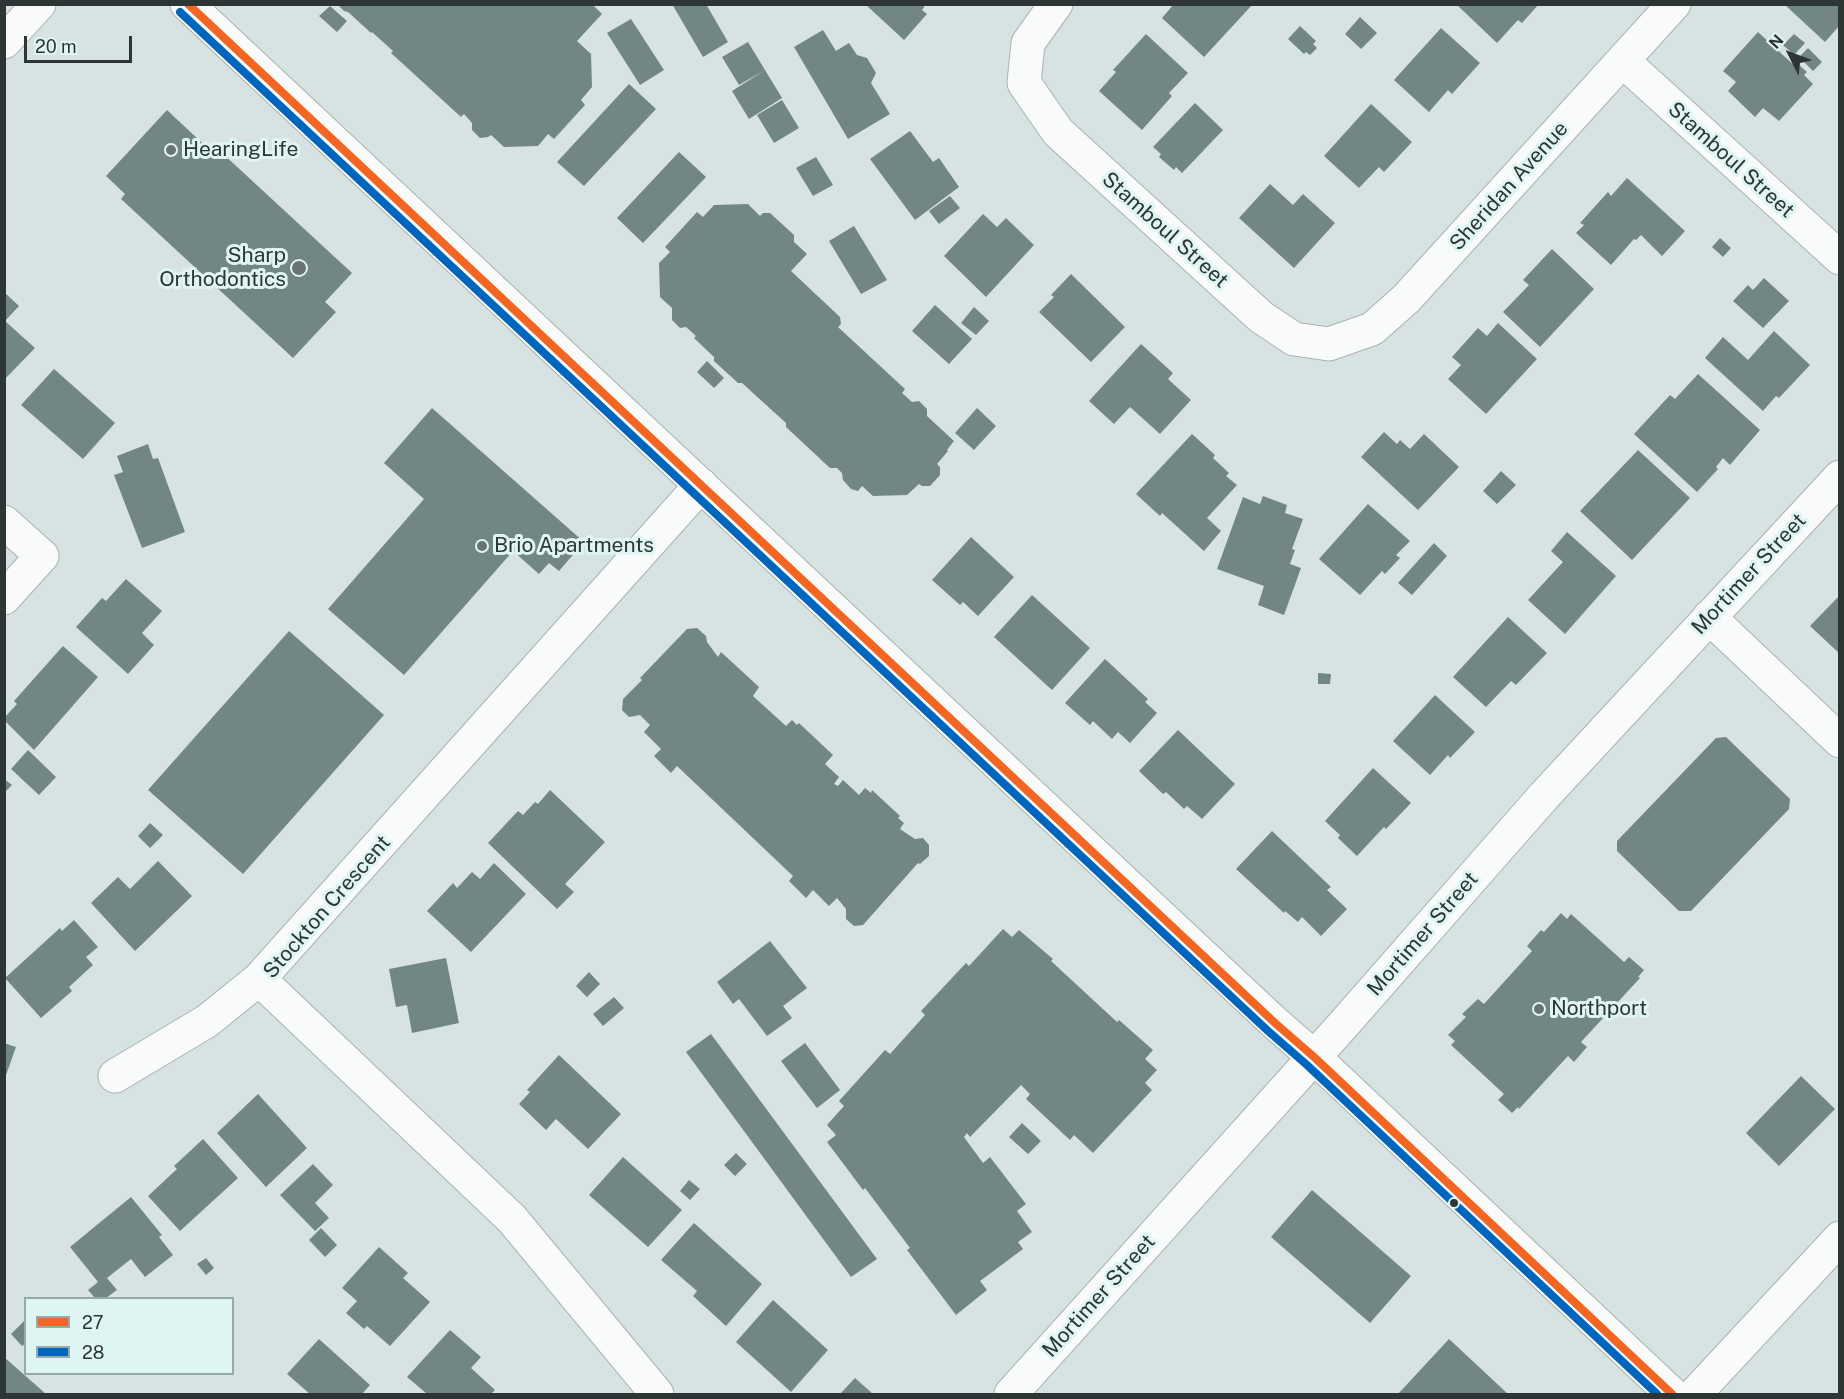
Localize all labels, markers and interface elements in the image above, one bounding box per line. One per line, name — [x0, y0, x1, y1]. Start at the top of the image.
scale bar — [27, 24, 135, 62]
north arrow — [1760, 24, 1820, 84]
text: N — [1765, 31, 1787, 53]
text: 20 m — [35, 36, 77, 57]
street label: Stamboul Street — [1663, 97, 1799, 223]
street label: Sheridan Avenue — [1444, 116, 1574, 256]
place label: HearingLife — [183, 137, 298, 163]
marker: HearingLife — [164, 143, 178, 157]
street label: Stamboul Street — [1097, 167, 1233, 293]
place label: Sharp Orthodontics — [159, 243, 286, 293]
marker: Sharp Orthodontics — [290, 259, 308, 277]
street label: Mortimer Street — [1686, 508, 1812, 640]
place label: Brio Apartments — [494, 533, 654, 559]
marker: Brio Apartments — [475, 539, 489, 553]
street label: Stockton Crescent — [258, 830, 396, 984]
street label: Mortimer Street — [1362, 867, 1484, 1001]
place label: Northport — [1551, 996, 1647, 1022]
marker: Northport — [1532, 1002, 1546, 1016]
unlabelled marker — [1448, 1197, 1460, 1209]
street label: Mortimer Street — [1037, 1229, 1161, 1363]
legend — [24, 1297, 234, 1375]
text: 27 — [82, 1312, 104, 1333]
text: 28 — [82, 1342, 104, 1363]

